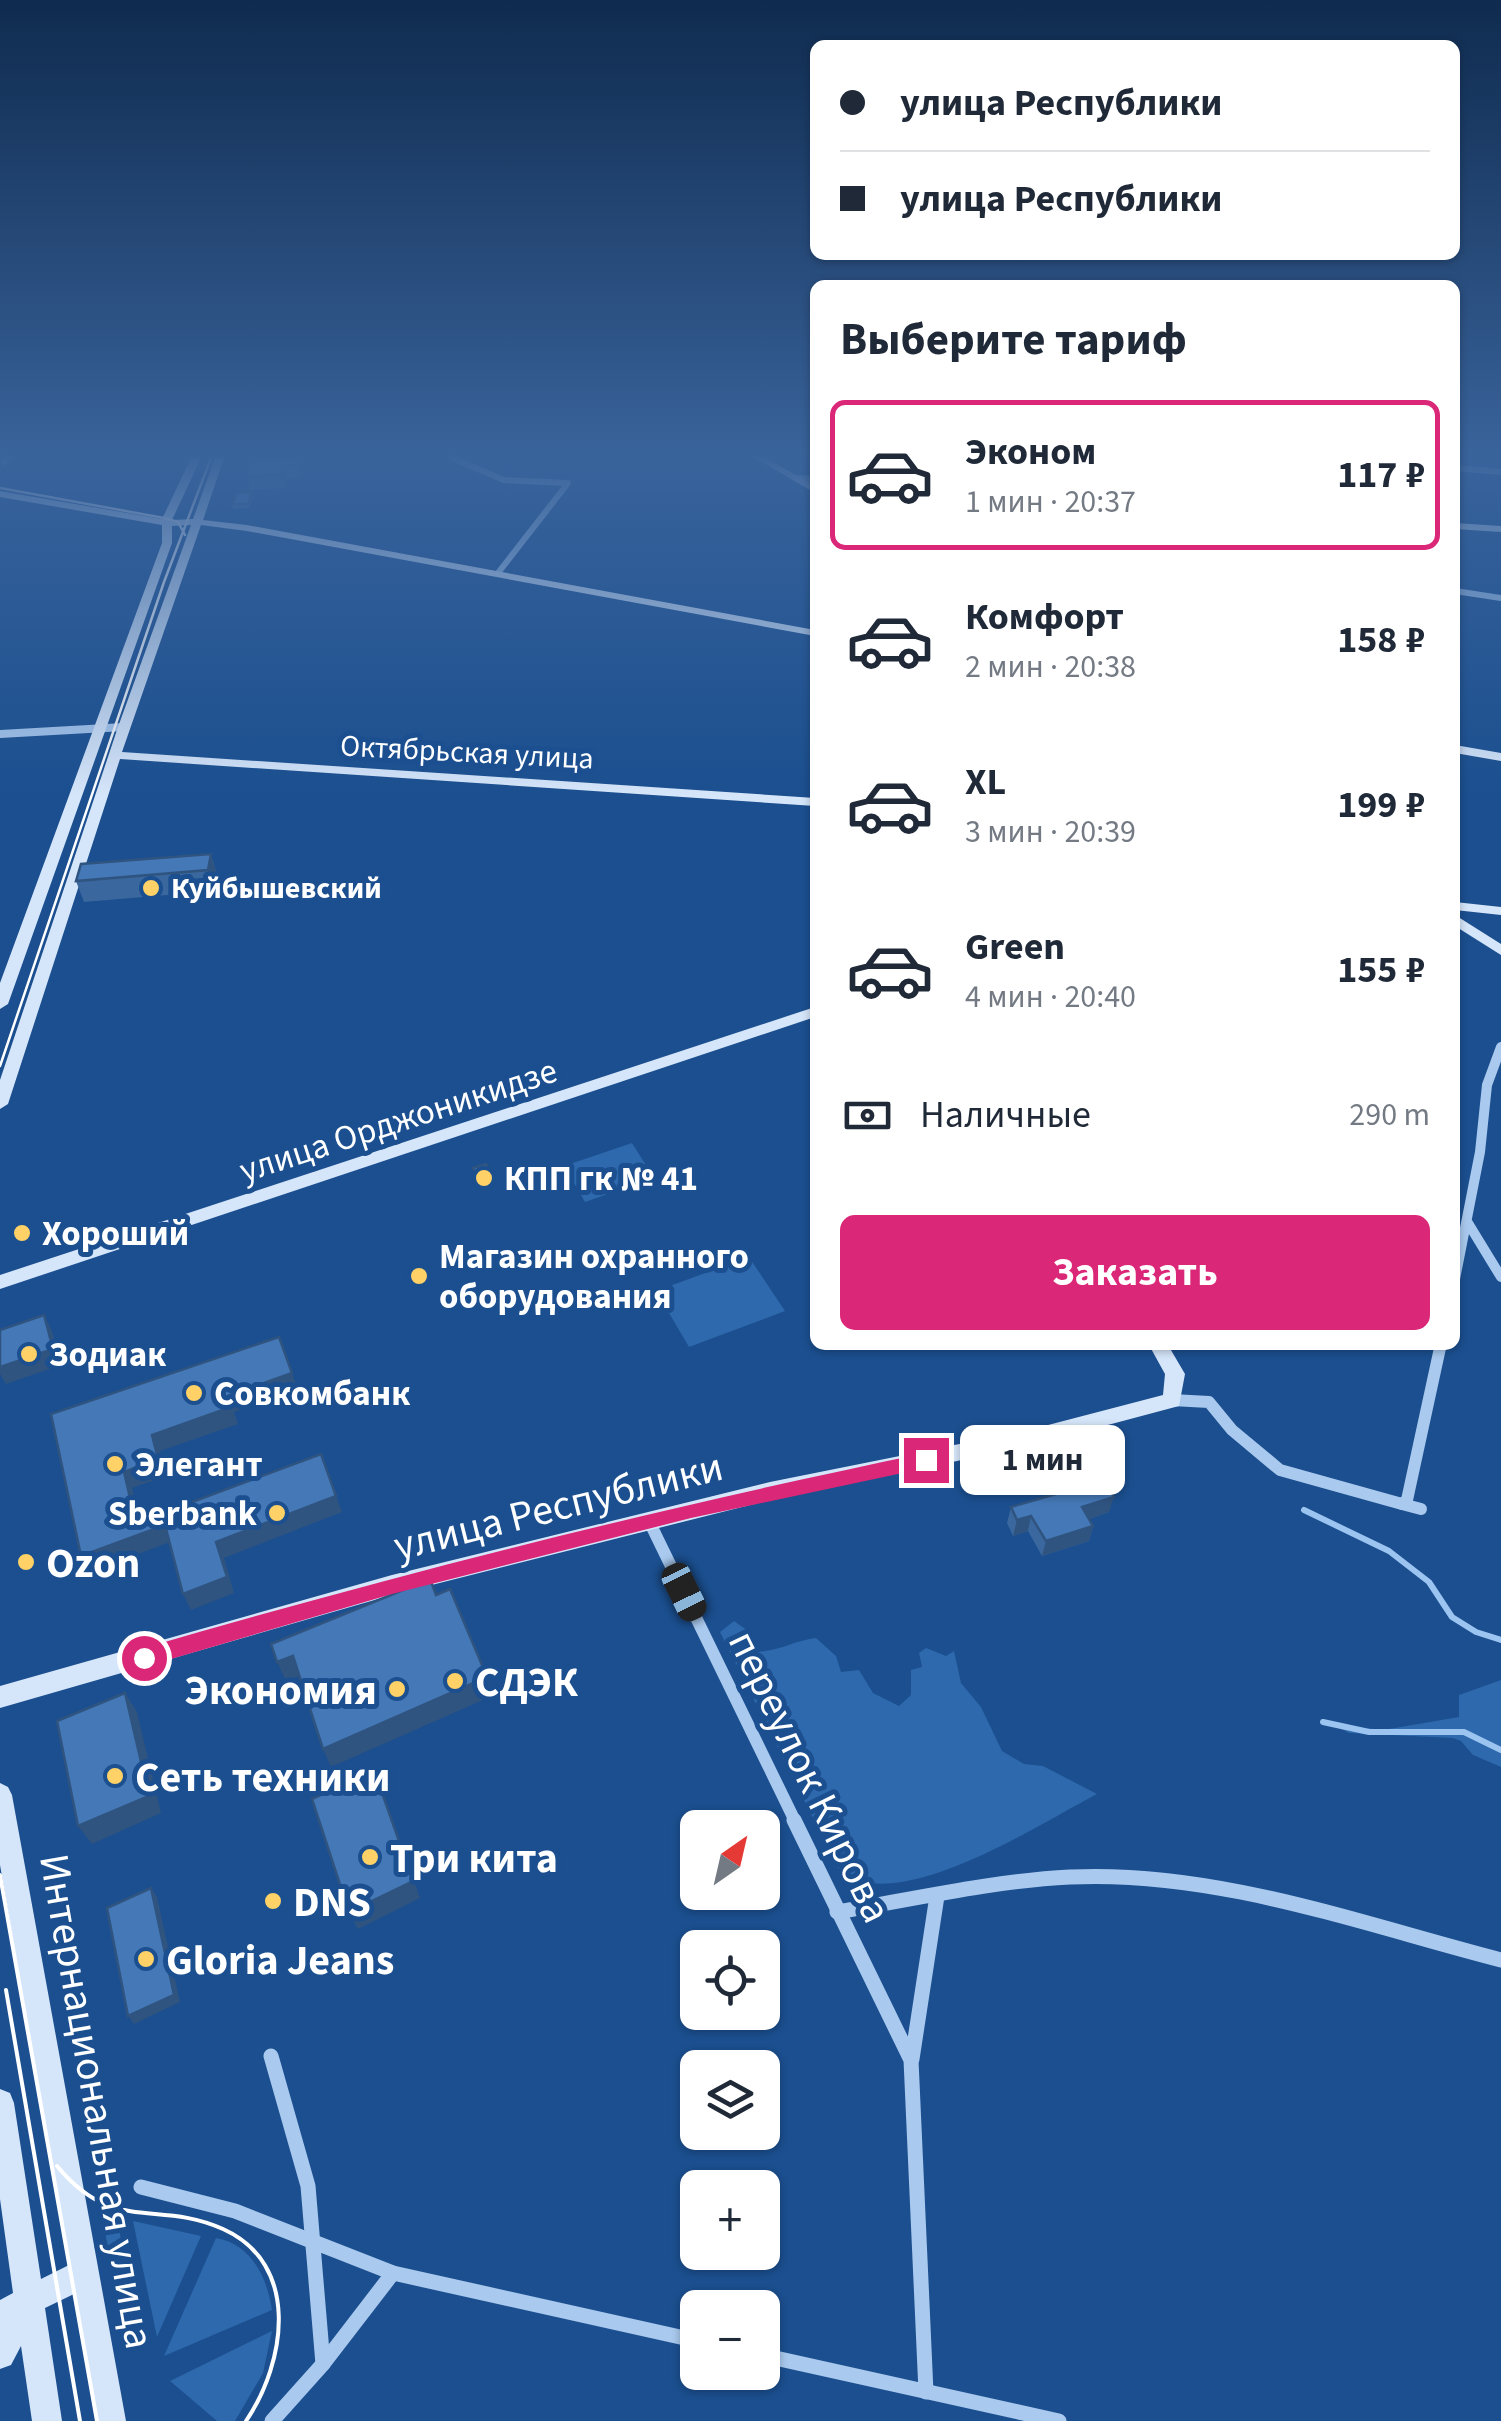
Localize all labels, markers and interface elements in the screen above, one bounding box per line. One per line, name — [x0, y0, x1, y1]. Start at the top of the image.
text: улица Республики — [900, 76, 1222, 130]
text: улица Республики — [900, 172, 1222, 226]
text: Выберите тариф — [840, 308, 1187, 372]
text: Эконом — [965, 425, 1096, 479]
icon: car — [845, 430, 935, 520]
text: 117 ₽ — [1337, 448, 1425, 502]
text: 1 мин · 20:37 — [965, 479, 1136, 525]
text: Комфорт — [965, 590, 1124, 644]
icon: car — [845, 595, 935, 685]
text: 158 ₽ — [1337, 613, 1425, 667]
text: 2 мин · 20:38 — [965, 644, 1136, 690]
street label: Октябрьская улица — [339, 724, 595, 781]
text: XL — [965, 755, 1006, 809]
icon: car — [845, 760, 935, 850]
text: 199 ₽ — [1337, 778, 1425, 832]
text: 3 мин · 20:39 — [965, 809, 1136, 855]
place label: Куйбышевский — [171, 867, 382, 910]
marker: Куйбышевский — [140, 877, 162, 899]
text: Green — [965, 920, 1065, 974]
icon: car — [845, 925, 935, 1015]
text: 155 ₽ — [1337, 943, 1425, 997]
text: 4 мин · 20:40 — [965, 974, 1136, 1020]
street label: улица Орджоникидзе — [233, 1046, 564, 1196]
icon: cash — [840, 1088, 895, 1143]
text: Наличные — [920, 1088, 1091, 1142]
text: 290 m — [1349, 1092, 1430, 1138]
place label: КПП гк № 41 — [504, 1154, 698, 1204]
marker: КПП гк № 41 — [473, 1167, 495, 1189]
place label: Хороший — [42, 1209, 189, 1259]
button: Заказать — [840, 1215, 1430, 1330]
marker: Хороший — [11, 1222, 33, 1244]
place label: Магазин охранного оборудования — [439, 1232, 749, 1322]
marker: Магазин охранного оборудования — [408, 1265, 430, 1287]
place label: Зодиак — [49, 1330, 166, 1380]
marker: Зодиак — [18, 1343, 40, 1365]
place label: Совкомбанк — [214, 1369, 410, 1419]
marker: Совкомбанк — [183, 1382, 205, 1404]
callout: 1 мин — [961, 1425, 1126, 1495]
street label: улица Республики — [388, 1437, 729, 1577]
text: 1 мин — [1002, 1437, 1083, 1483]
route end — [904, 1438, 949, 1483]
place label: Элегант — [135, 1440, 263, 1490]
marker: Элегант — [104, 1453, 126, 1475]
place label: Sberbank — [108, 1489, 257, 1539]
marker: Sberbank — [266, 1502, 288, 1524]
place label: Ozon — [46, 1534, 140, 1594]
marker: Ozon — [15, 1551, 37, 1573]
car — [657, 1558, 711, 1626]
street label: переулок Кирова — [712, 1621, 906, 1933]
route start — [122, 1636, 167, 1681]
place label: СДЭК — [475, 1653, 579, 1713]
place label: Экономия — [184, 1661, 377, 1721]
marker: СДЭК — [444, 1670, 466, 1692]
marker: Экономия — [386, 1678, 408, 1700]
place label: Сеть техники — [135, 1748, 391, 1808]
marker: Сеть техники — [104, 1765, 126, 1787]
north arrow — [680, 1810, 780, 1910]
map controls — [680, 1810, 780, 2390]
place label: Три кита — [390, 1829, 558, 1889]
marker: Три кита — [359, 1846, 381, 1868]
street label: Интернациональная улица — [23, 1849, 169, 2353]
place label: DNS — [293, 1873, 371, 1933]
marker: DNS — [262, 1890, 284, 1912]
button: locate — [680, 1930, 780, 2030]
place label: Gloria Jeans — [166, 1931, 394, 1991]
marker: Gloria Jeans — [135, 1948, 157, 1970]
button: layers — [680, 2050, 780, 2150]
button: + — [680, 2170, 780, 2270]
button: − — [680, 2290, 780, 2390]

